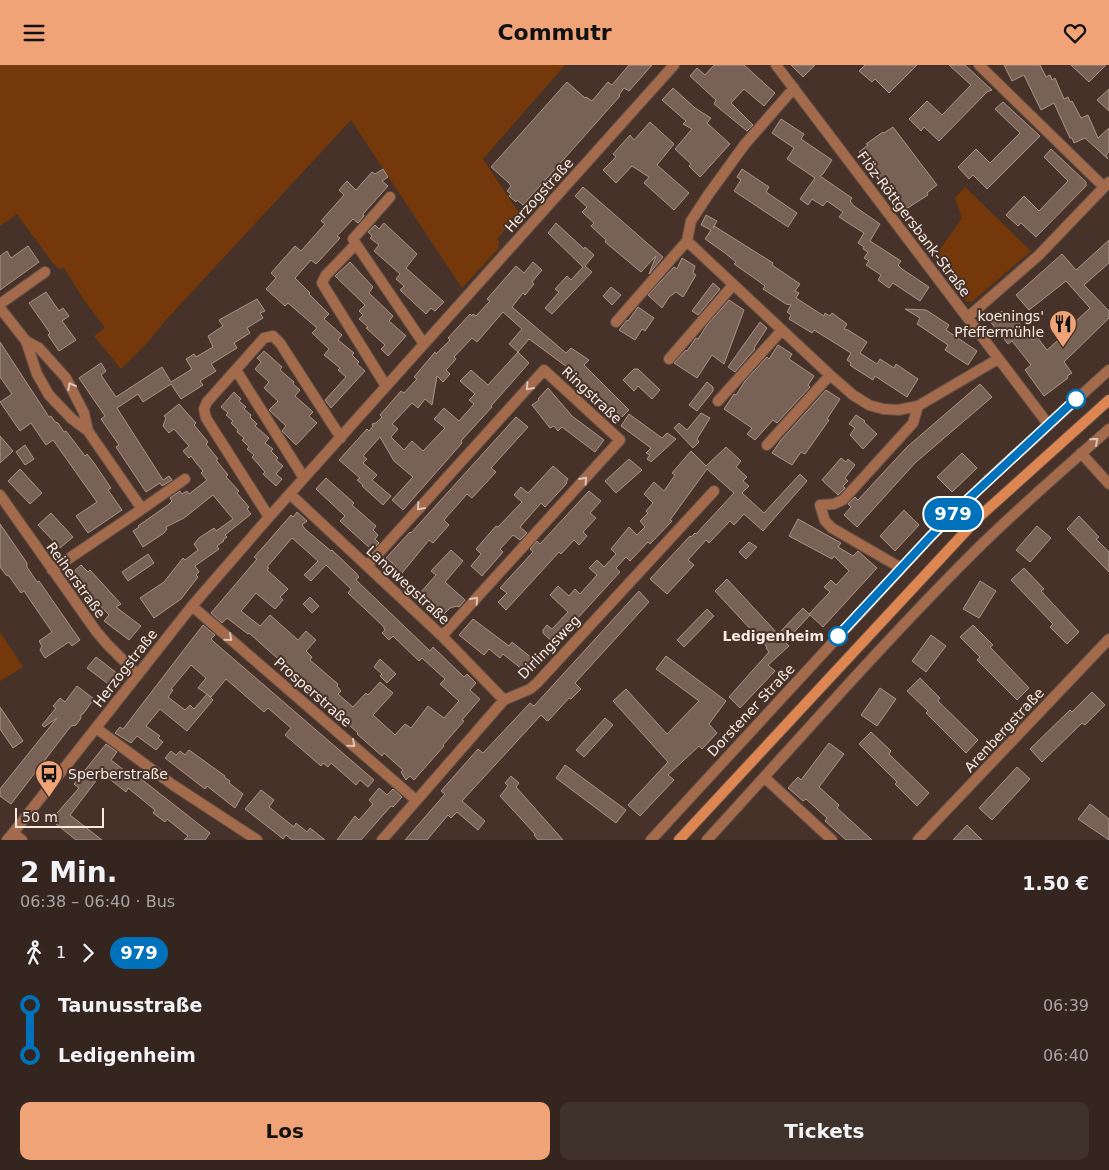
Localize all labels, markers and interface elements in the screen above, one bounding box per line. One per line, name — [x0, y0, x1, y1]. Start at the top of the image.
icon: menu — [20, 19, 48, 47]
icon: heart — [1061, 19, 1089, 47]
text: Commutr — [497, 20, 612, 45]
street label: Flöz-Röttgersbank-Straße — [854, 148, 974, 300]
street label: Herzogstraße — [502, 155, 576, 235]
place label: koenings' Pfeffermühle — [954, 308, 1044, 340]
restaurant icon: koenings' Pfeffermühle — [1048, 309, 1078, 348]
street label: Ringstraße — [559, 363, 625, 427]
one-way arrow — [526, 381, 535, 390]
one-way arrow — [67, 382, 77, 391]
unlabelled marker — [1066, 389, 1086, 409]
one-way arrow — [1090, 438, 1099, 447]
one-way arrow — [578, 477, 587, 486]
line badge: 979 — [924, 498, 982, 530]
one-way arrow — [417, 502, 426, 511]
text: 979 — [934, 503, 972, 524]
street label: Reiherstraße — [43, 539, 109, 621]
street label: Langwegstraße — [363, 542, 453, 628]
one-way arrow — [469, 597, 478, 606]
street label: Dirlingsweg — [515, 612, 583, 682]
street label: Herzogstraße — [90, 626, 160, 710]
marker: Ledigenheim — [828, 626, 848, 646]
place label: Ledigenheim — [722, 628, 824, 644]
one-way arrow — [223, 632, 232, 640]
street label: Prosperstraße — [271, 654, 355, 730]
street label: Dorstener Straße — [704, 661, 798, 759]
street label: Arenbergstraße — [961, 685, 1047, 775]
one-way arrow — [346, 738, 355, 747]
bus stop icon: Sperberstraße — [34, 759, 64, 798]
place label: Sperberstraße — [68, 766, 168, 782]
scale bar — [15, 805, 104, 828]
text: 50 m — [22, 809, 58, 825]
text: 2 Min. — [20, 856, 117, 889]
text: 1.50 € — [1022, 872, 1089, 894]
text: 06:38 – 06:40 · Bus — [20, 892, 175, 911]
icon: walk — [20, 939, 48, 967]
icon: forward — [74, 939, 102, 967]
text: 979 — [120, 942, 158, 963]
text: 1 — [56, 943, 66, 962]
text: Taunusstraße — [58, 994, 202, 1016]
text: 06:39 — [1043, 996, 1089, 1015]
text: Ledigenheim — [58, 1044, 196, 1066]
text: 06:40 — [1043, 1046, 1089, 1065]
button: Los — [20, 1102, 550, 1160]
button: Tickets — [560, 1102, 1089, 1160]

